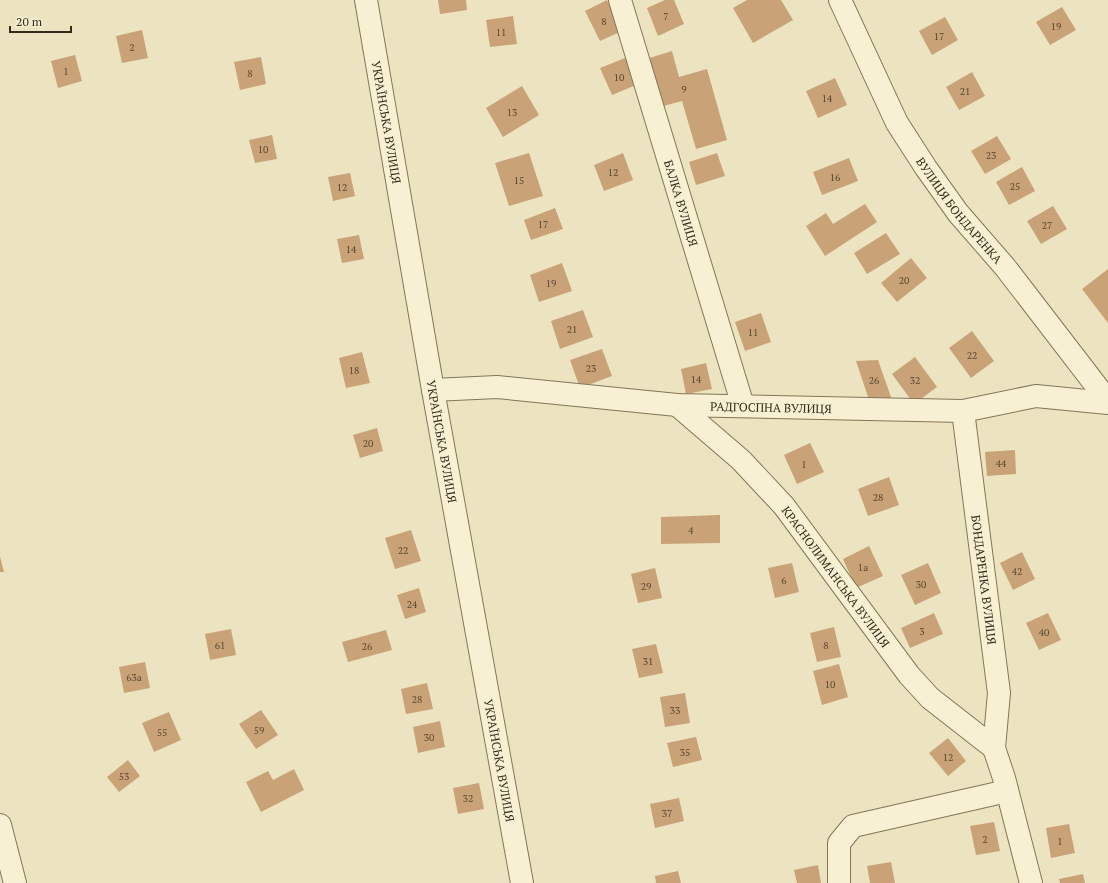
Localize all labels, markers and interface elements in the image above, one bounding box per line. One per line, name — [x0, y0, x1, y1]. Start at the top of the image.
scale bar — [10, 8, 71, 34]
house number: 7 — [663, 10, 669, 23]
text: 20 m — [16, 14, 43, 29]
house number: 8 — [601, 15, 607, 28]
house number: 19 — [1051, 20, 1061, 33]
house number: 11 — [496, 26, 506, 39]
house number: 17 — [934, 30, 944, 43]
house number: 2 — [129, 41, 135, 54]
street label: УКРАЇНСЬКА ВУЛИЦЯ — [369, 60, 405, 185]
house number: 1 — [63, 65, 69, 78]
house number: 8 — [247, 67, 253, 80]
house number: 10 — [614, 71, 624, 84]
house number: 9 — [681, 83, 687, 96]
house number: 21 — [960, 85, 970, 98]
house number: 14 — [822, 92, 833, 105]
house number: 13 — [507, 106, 517, 119]
house number: 10 — [258, 143, 268, 156]
house number: 23 — [986, 149, 996, 162]
street label: ВУЛИЦЯ БОНДАРЕНКА — [913, 154, 1006, 267]
street label: БАЛКА ВУЛИЦЯ — [661, 158, 702, 248]
house number: 12 — [608, 166, 618, 179]
house number: 16 — [830, 171, 841, 184]
house number: 15 — [514, 174, 524, 187]
house number: 25 — [1010, 180, 1020, 193]
house number: 12 — [337, 181, 347, 194]
house number: 17 — [538, 218, 548, 231]
house number: 27 — [1042, 219, 1052, 232]
house number: 14 — [346, 243, 357, 256]
house number: 20 — [899, 274, 909, 287]
house number: 19 — [546, 277, 556, 290]
house number: 21 — [567, 323, 577, 336]
house number: 11 — [748, 326, 758, 339]
house number: 22 — [967, 349, 977, 362]
house number: 23 — [586, 362, 596, 375]
house number: 18 — [349, 364, 359, 377]
house number: 14 — [691, 373, 702, 386]
house number: 26 — [869, 374, 880, 387]
house number: 32 — [910, 374, 920, 387]
street label: УКРАЇНСЬКА ВУЛИЦЯ — [424, 379, 461, 504]
street label: РАДГОСПНА ВУЛИЦЯ — [710, 398, 832, 416]
house number: 20 — [363, 437, 373, 450]
house number: 44 — [996, 457, 1007, 470]
house number: 1 — [801, 458, 807, 471]
house number: 28 — [873, 491, 883, 504]
street label: КРАСНОЛИМАНСЬКА ВУЛИЦЯ — [779, 503, 894, 650]
street label: БОНДАРЕНКА ВУЛИЦЯ — [969, 514, 1000, 646]
house number: 4 — [688, 524, 694, 537]
house number: 22 — [398, 544, 408, 557]
house number: 1а — [858, 561, 868, 574]
house number: 42 — [1012, 565, 1022, 578]
house number: 6 — [781, 574, 787, 587]
house number: 30 — [916, 578, 926, 591]
house number: 29 — [641, 580, 651, 593]
house number: 24 — [407, 598, 418, 611]
house number: 3 — [919, 625, 925, 638]
house number: 40 — [1039, 626, 1049, 639]
house number: 61 — [215, 639, 225, 652]
house number: 8 — [823, 639, 829, 652]
house number: 26 — [362, 640, 373, 653]
house number: 31 — [643, 655, 653, 668]
house number: 63а — [126, 671, 142, 684]
house number: 10 — [825, 678, 835, 691]
house number: 28 — [412, 693, 422, 706]
street label: УКРАЇНСЬКА ВУЛИЦЯ — [481, 698, 518, 823]
house number: 33 — [670, 704, 680, 717]
house number: 59 — [254, 724, 264, 737]
house number: 55 — [157, 726, 167, 739]
house number: 30 — [424, 731, 434, 744]
house number: 35 — [680, 746, 690, 759]
house number: 12 — [943, 751, 953, 764]
house number: 53 — [119, 770, 129, 783]
house number: 32 — [463, 792, 473, 805]
house number: 37 — [662, 807, 672, 820]
house number: 2 — [982, 833, 988, 846]
house number: 1 — [1057, 835, 1063, 848]

